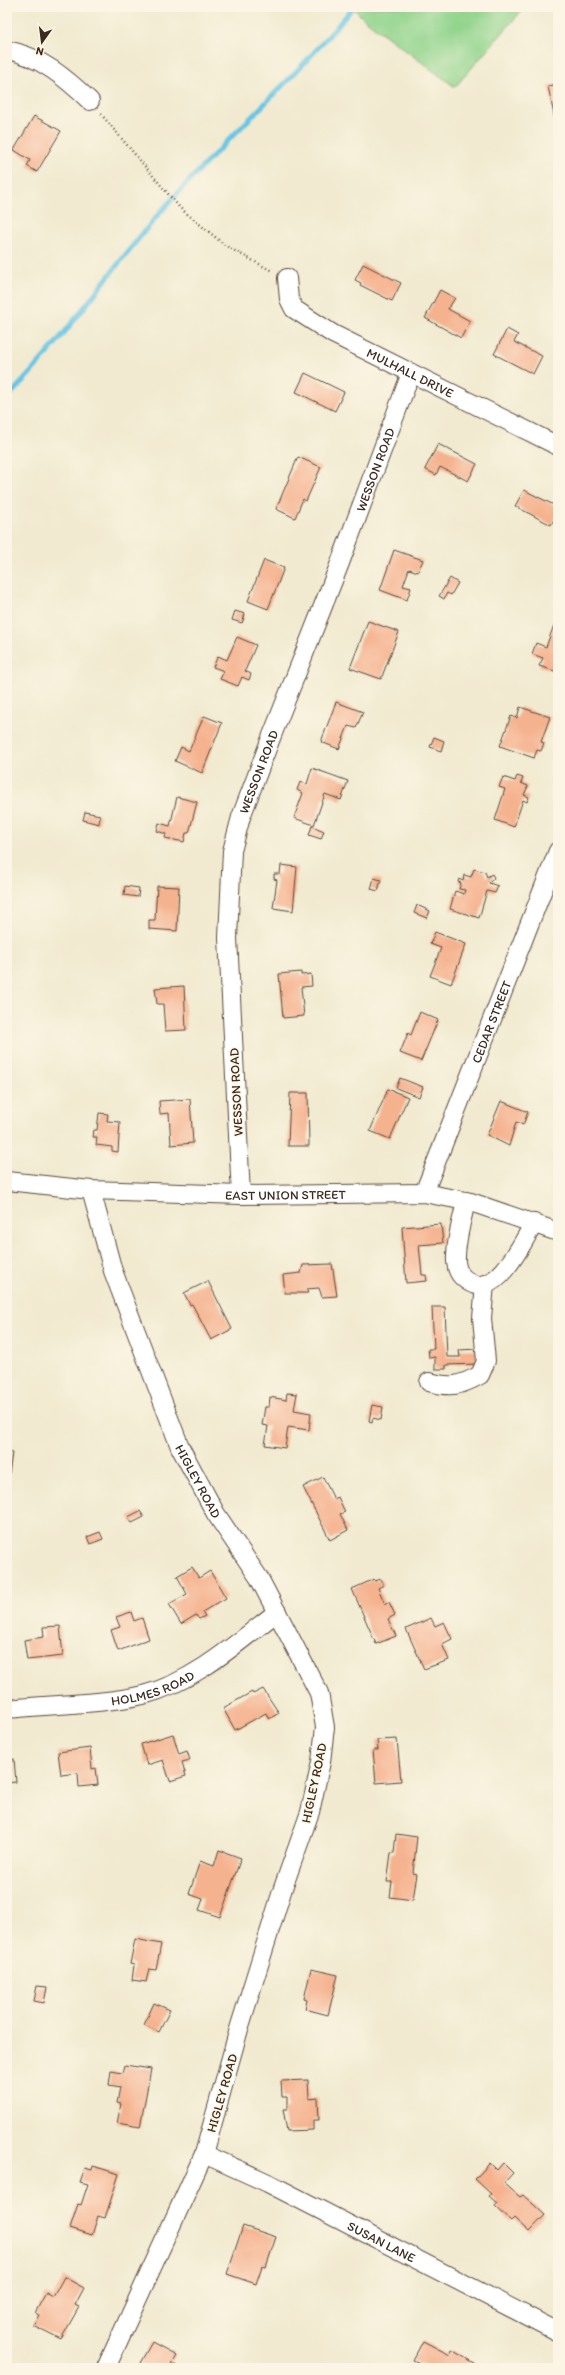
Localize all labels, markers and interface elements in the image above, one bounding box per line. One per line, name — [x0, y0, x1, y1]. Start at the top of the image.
north arrow — [22, 22, 62, 62]
text: N — [35, 44, 45, 58]
street label: MULHALL DRIVE — [364, 345, 456, 400]
street label: WESSON ROAD — [352, 425, 398, 514]
street label: WESSON ROAD — [235, 727, 281, 816]
street label: CEDAR STREET — [468, 978, 514, 1065]
street label: WESSON ROAD — [226, 1047, 246, 1137]
street label: EAST UNION STREET — [225, 1186, 347, 1203]
street label: HIGLEY ROAD — [172, 1442, 224, 1521]
street label: HOLMES ROAD — [110, 1667, 197, 1708]
street label: HIGLEY ROAD — [298, 1741, 330, 1824]
street label: HIGLEY ROAD — [204, 2051, 241, 2134]
street label: SUSAN LANE — [345, 2218, 418, 2265]

